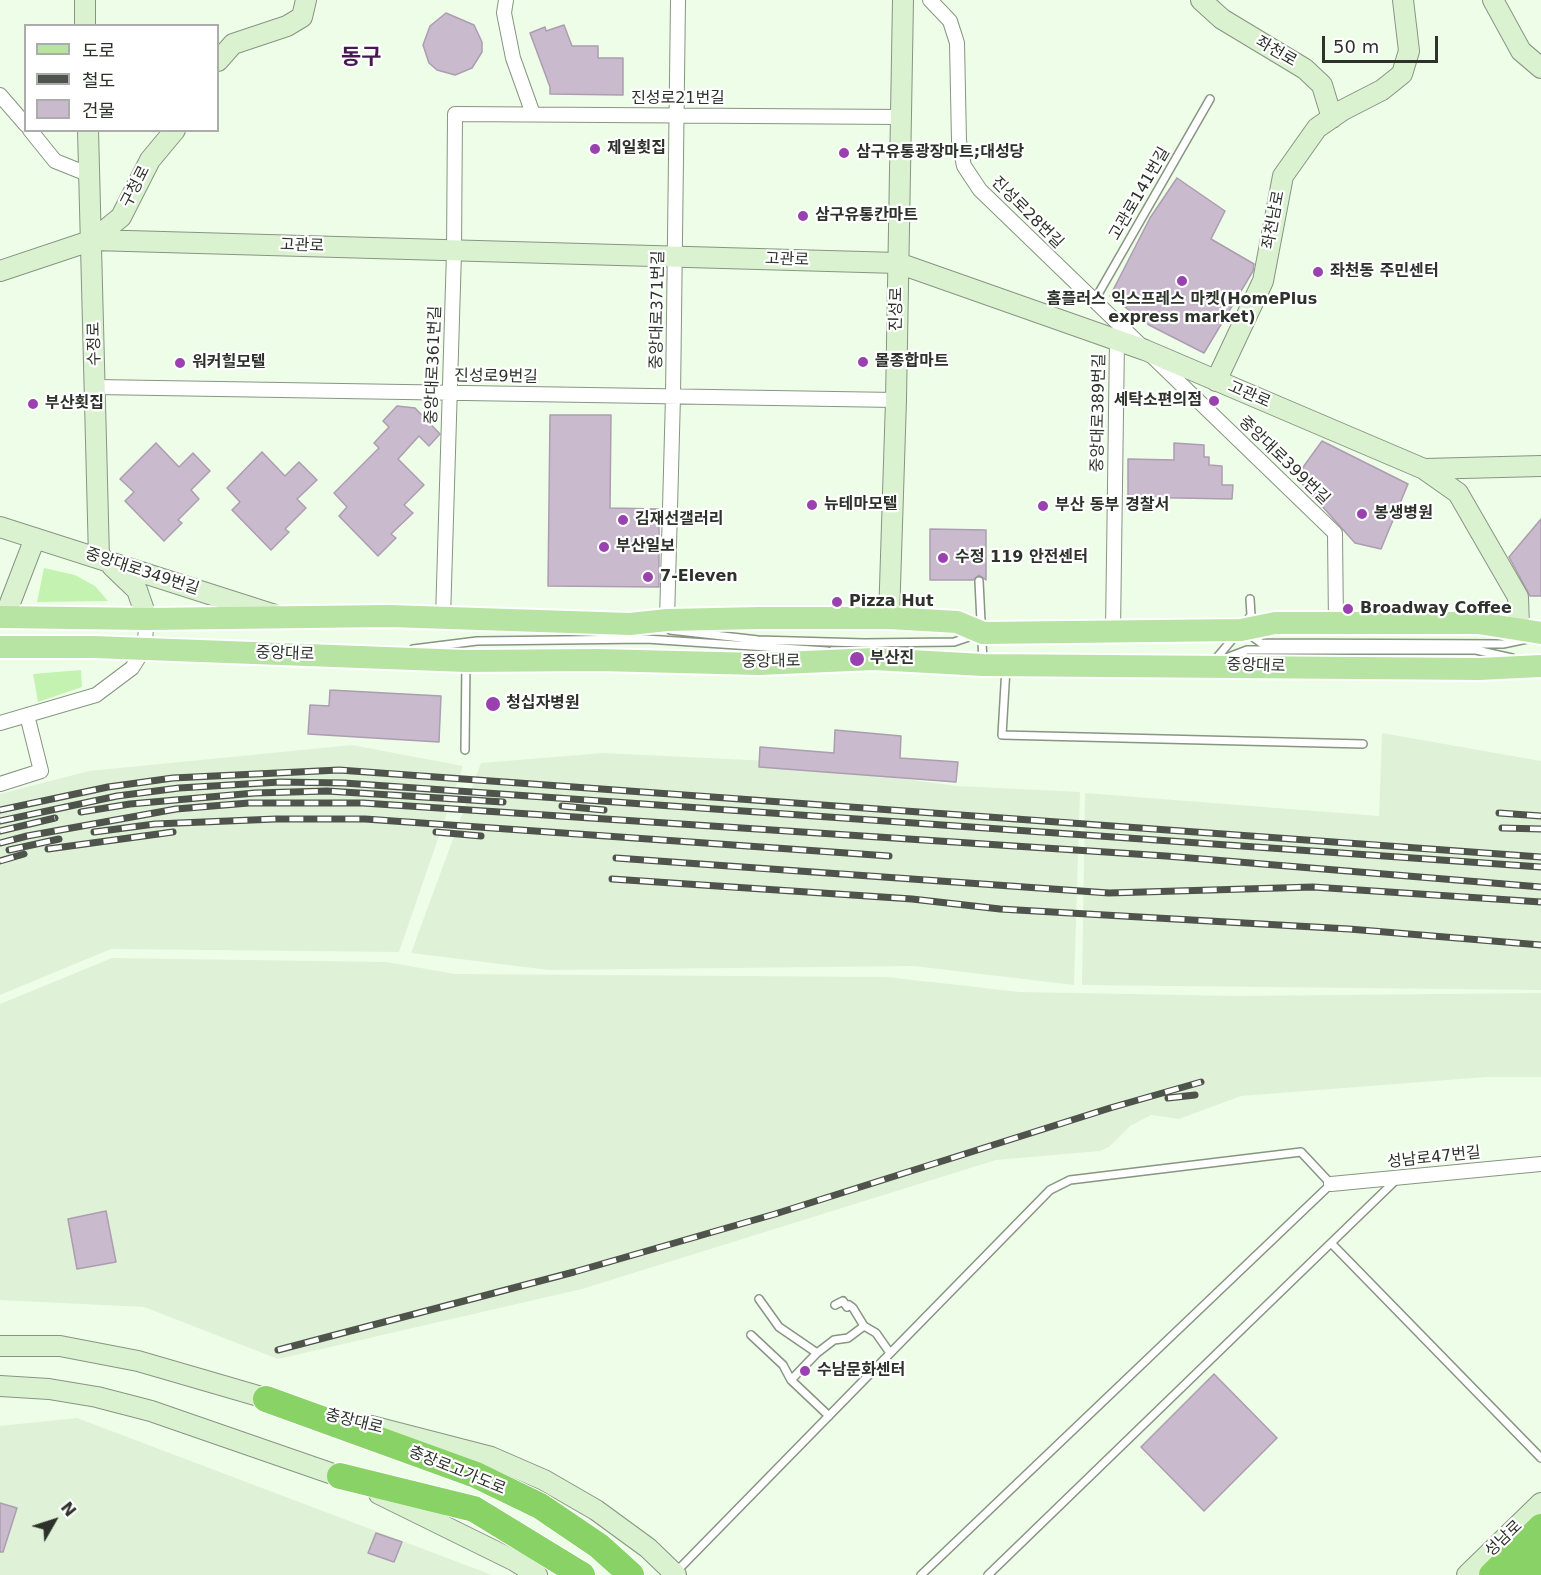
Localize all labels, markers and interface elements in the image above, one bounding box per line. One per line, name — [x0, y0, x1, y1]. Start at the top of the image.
legend — [24, 24, 219, 132]
scale bar — [1325, 24, 1440, 62]
street label: 좌천로 — [1252, 33, 1300, 71]
text: 50 m — [1333, 36, 1379, 57]
text: 도로 — [82, 40, 115, 61]
district label: 동구 — [341, 45, 381, 71]
text: 철도 — [82, 70, 115, 91]
street label: 진성로21번길 — [631, 89, 725, 109]
text: 건물 — [82, 100, 115, 121]
place label: 제일횟집 — [607, 139, 666, 159]
marker: 제일횟집 — [588, 142, 602, 156]
place label: 삼구유통광장마트;대성당 — [856, 143, 1024, 163]
street label: 고관로141번길 — [1106, 144, 1174, 244]
marker: 삼구유통광장마트;대성당 — [837, 146, 851, 160]
street label: 구청로 — [117, 163, 155, 211]
street label: 진성로28번길 — [987, 173, 1067, 253]
street label: 좌천남로 — [1259, 189, 1289, 251]
place label: 삼구유통칸마트 — [815, 206, 918, 226]
marker: 삼구유통칸마트 — [796, 209, 810, 223]
street label: 고관로 — [280, 236, 324, 256]
street label: 중앙대로371번길 — [647, 250, 669, 370]
street label: 고관로 — [765, 250, 809, 270]
place label: 좌천동 주민센터 — [1330, 262, 1439, 282]
marker: 좌천동 주민센터 — [1311, 265, 1325, 279]
marker: 홈플러스 익스프레스 마켓(HomePlus express market) — [1175, 274, 1189, 288]
street label: 진성로 — [887, 287, 907, 331]
place label: 홈플러스 익스프레스 마켓(HomePlus express market) — [1047, 290, 1317, 328]
street label: 중앙대로361번길 — [422, 305, 446, 425]
street label: 수정로 — [85, 322, 105, 366]
place label: 몰종합마트 — [875, 352, 949, 372]
place label: 워커힐모텔 — [192, 353, 266, 373]
street label: 중앙대로389번길 — [1088, 353, 1110, 473]
marker: 몰종합마트 — [856, 355, 870, 369]
marker: 워커힐모텔 — [173, 356, 187, 370]
street label: 진성로9번길 — [454, 367, 538, 387]
street label: 고관로 — [1225, 378, 1273, 412]
place label: 세탁소편의점 — [1114, 391, 1202, 411]
place label: 부산횟집 — [45, 394, 104, 414]
marker: 세탁소편의점 — [1207, 394, 1221, 408]
marker: 부산횟집 — [26, 397, 40, 411]
street label: 중앙대로399번길 — [1235, 413, 1333, 509]
place label: 뉴테마모텔 — [824, 495, 898, 515]
place label: 부산 동부 경찰서 — [1055, 496, 1169, 516]
marker: 뉴테마모텔 — [805, 498, 819, 512]
marker: 부산 동부 경찰서 — [1036, 499, 1050, 513]
place label: 봉생병원 — [1374, 504, 1433, 524]
marker: 봉생병원 — [1355, 507, 1369, 521]
place label: 김재선갤러리 — [635, 510, 723, 530]
marker: 김재선갤러리 — [616, 513, 630, 527]
place label: 부산일보 — [616, 537, 675, 557]
marker: 부산일보 — [597, 540, 611, 554]
street label: 중앙대로349번길 — [83, 545, 201, 599]
place label: 수정 119 안전센터 — [955, 548, 1088, 568]
marker: 수정 119 안전센터 — [936, 551, 950, 565]
place label: 7-Eleven — [660, 567, 738, 587]
marker: 7-Eleven — [641, 570, 655, 584]
place label: Pizza Hut — [849, 592, 934, 612]
marker: Pizza Hut — [830, 595, 844, 609]
place label: Broadway Coffee — [1360, 599, 1512, 619]
marker: Broadway Coffee — [1341, 602, 1355, 616]
street label: 중앙대로 — [255, 643, 315, 665]
place label: 부산진 — [870, 649, 914, 669]
marker: 부산진 — [848, 650, 866, 668]
street label: 중앙대로 — [741, 652, 801, 672]
street label: 중앙대로 — [1226, 655, 1286, 677]
place label: 청십자병원 — [506, 694, 580, 714]
marker: 청십자병원 — [484, 695, 502, 713]
street label: 성남로47번길 — [1386, 1144, 1482, 1172]
place label: 수남문화센터 — [817, 1361, 905, 1381]
marker: 수남문화센터 — [798, 1364, 812, 1378]
street label: 충장대로 — [323, 1406, 385, 1438]
street label: 충장로고가도로 — [406, 1443, 508, 1499]
north arrow — [24, 1491, 84, 1551]
text: N — [57, 1498, 80, 1521]
street label: 성남로 — [1481, 1517, 1527, 1561]

